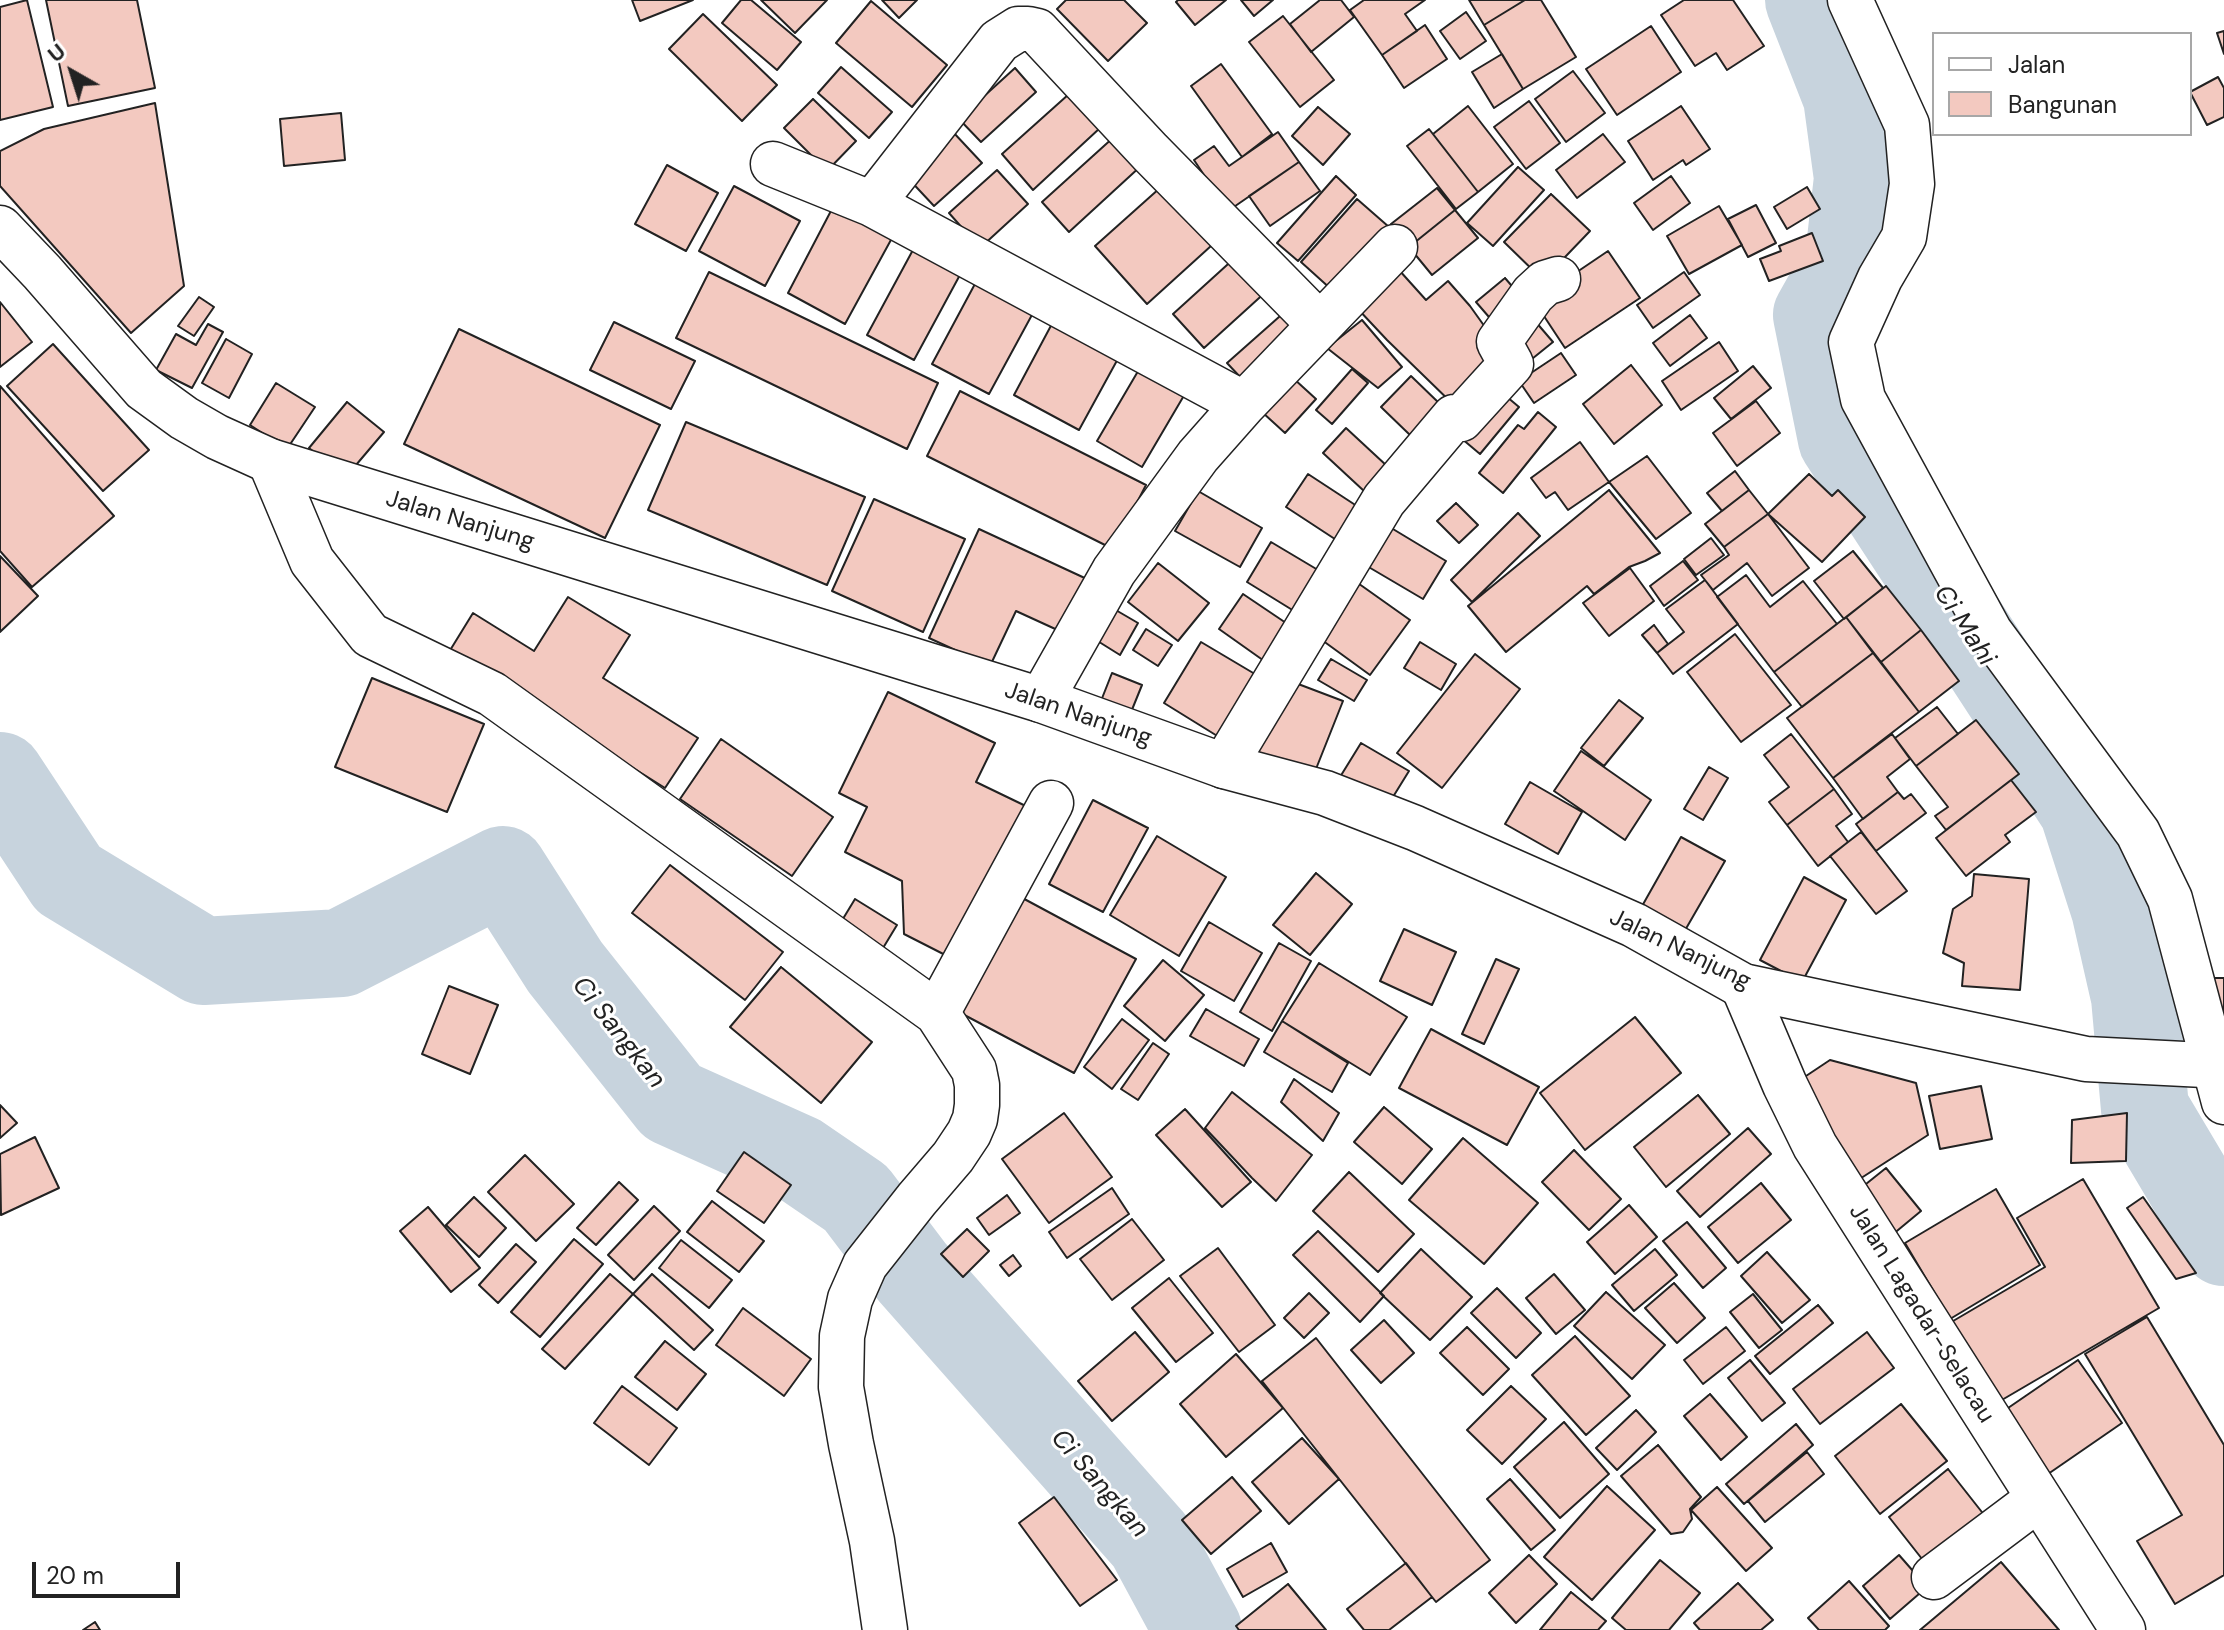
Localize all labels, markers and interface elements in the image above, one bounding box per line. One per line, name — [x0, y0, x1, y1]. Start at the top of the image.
north arrow — [32, 32, 112, 112]
legend — [1932, 32, 2192, 136]
text: U — [42, 37, 72, 69]
text: Jalan — [2008, 49, 2065, 80]
text: Bangunan — [2008, 89, 2117, 120]
street label: Jalan Nanjung — [382, 485, 538, 557]
water label: Ci Mahi — [1926, 580, 2002, 672]
street label: Jalan Nanjung — [1001, 676, 1155, 754]
street label: Jalan Nanjung — [1605, 903, 1755, 997]
water label: Ci Sangkan — [565, 971, 671, 1095]
street label: Jalan Lagadar-Selacau — [1842, 1199, 2000, 1429]
water label: Ci Sangkan — [1044, 1424, 1154, 1544]
scale bar — [36, 1546, 184, 1596]
text: 20 m — [46, 1560, 104, 1591]

